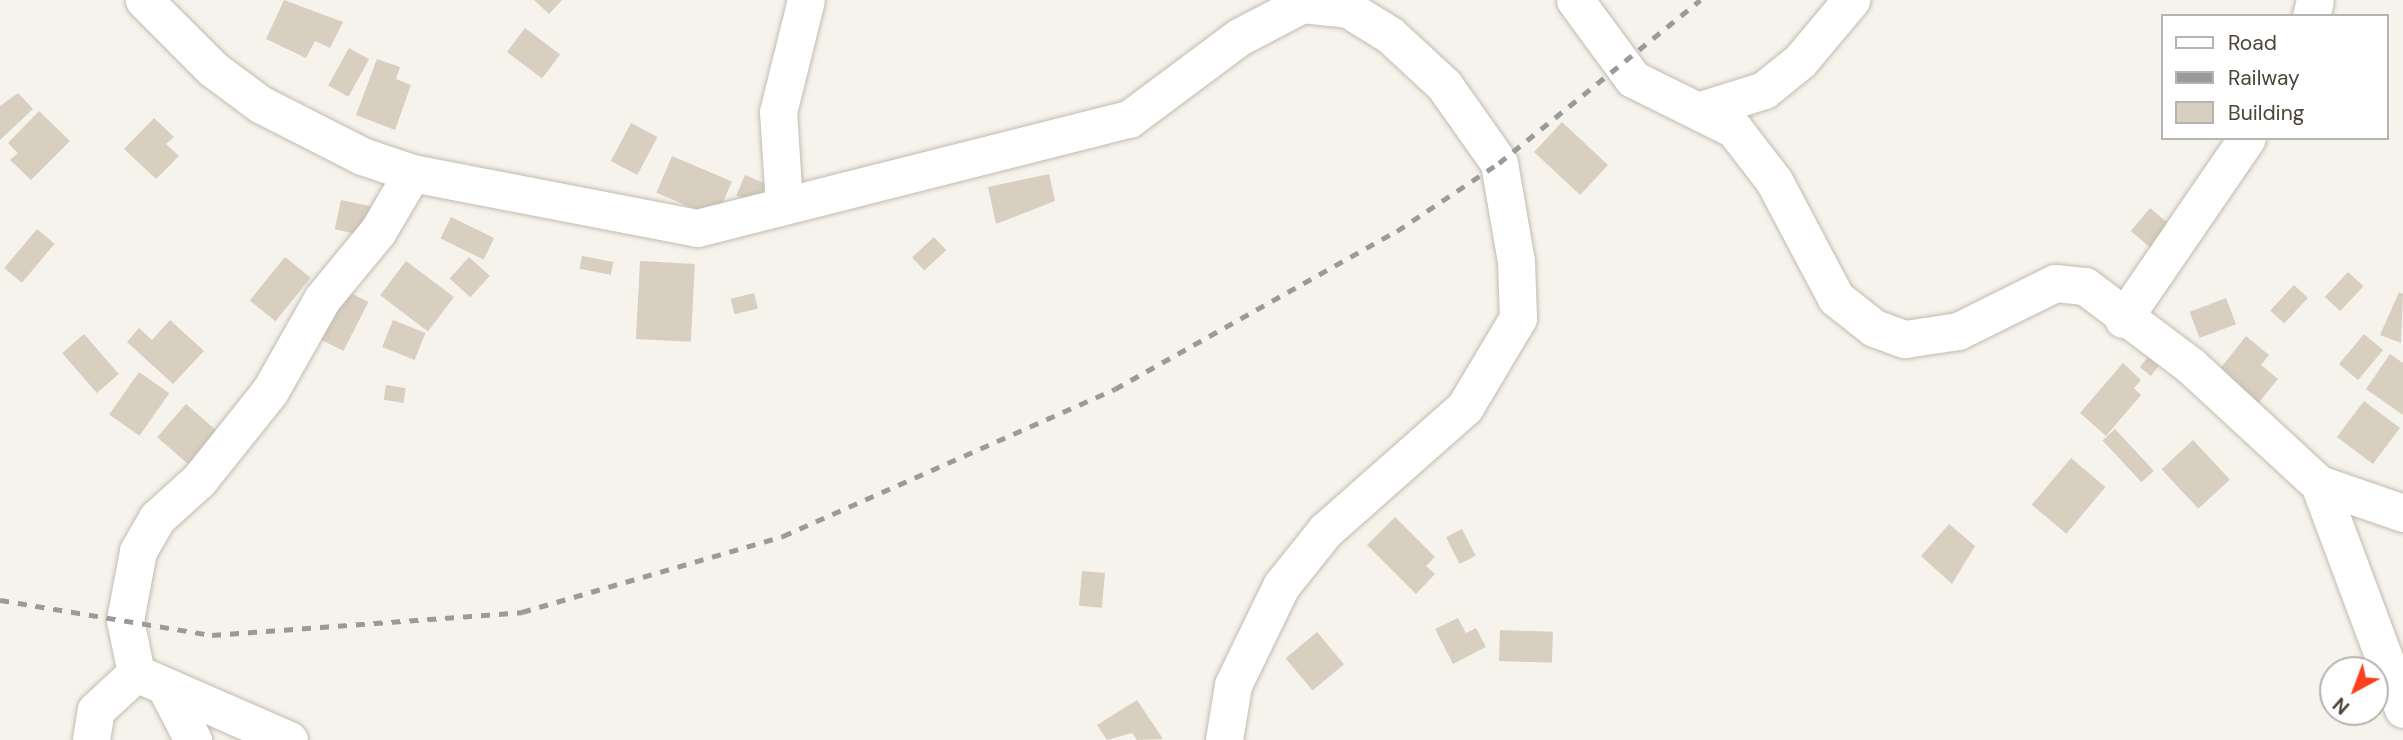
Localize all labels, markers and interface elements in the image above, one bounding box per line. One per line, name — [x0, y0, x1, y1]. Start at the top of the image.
legend — [2162, 14, 2389, 140]
text: Road — [2228, 29, 2277, 57]
text: Railway — [2228, 64, 2300, 92]
text: Building — [2228, 99, 2304, 127]
north arrow — [2319, 656, 2389, 726]
text: N — [2328, 692, 2355, 720]

